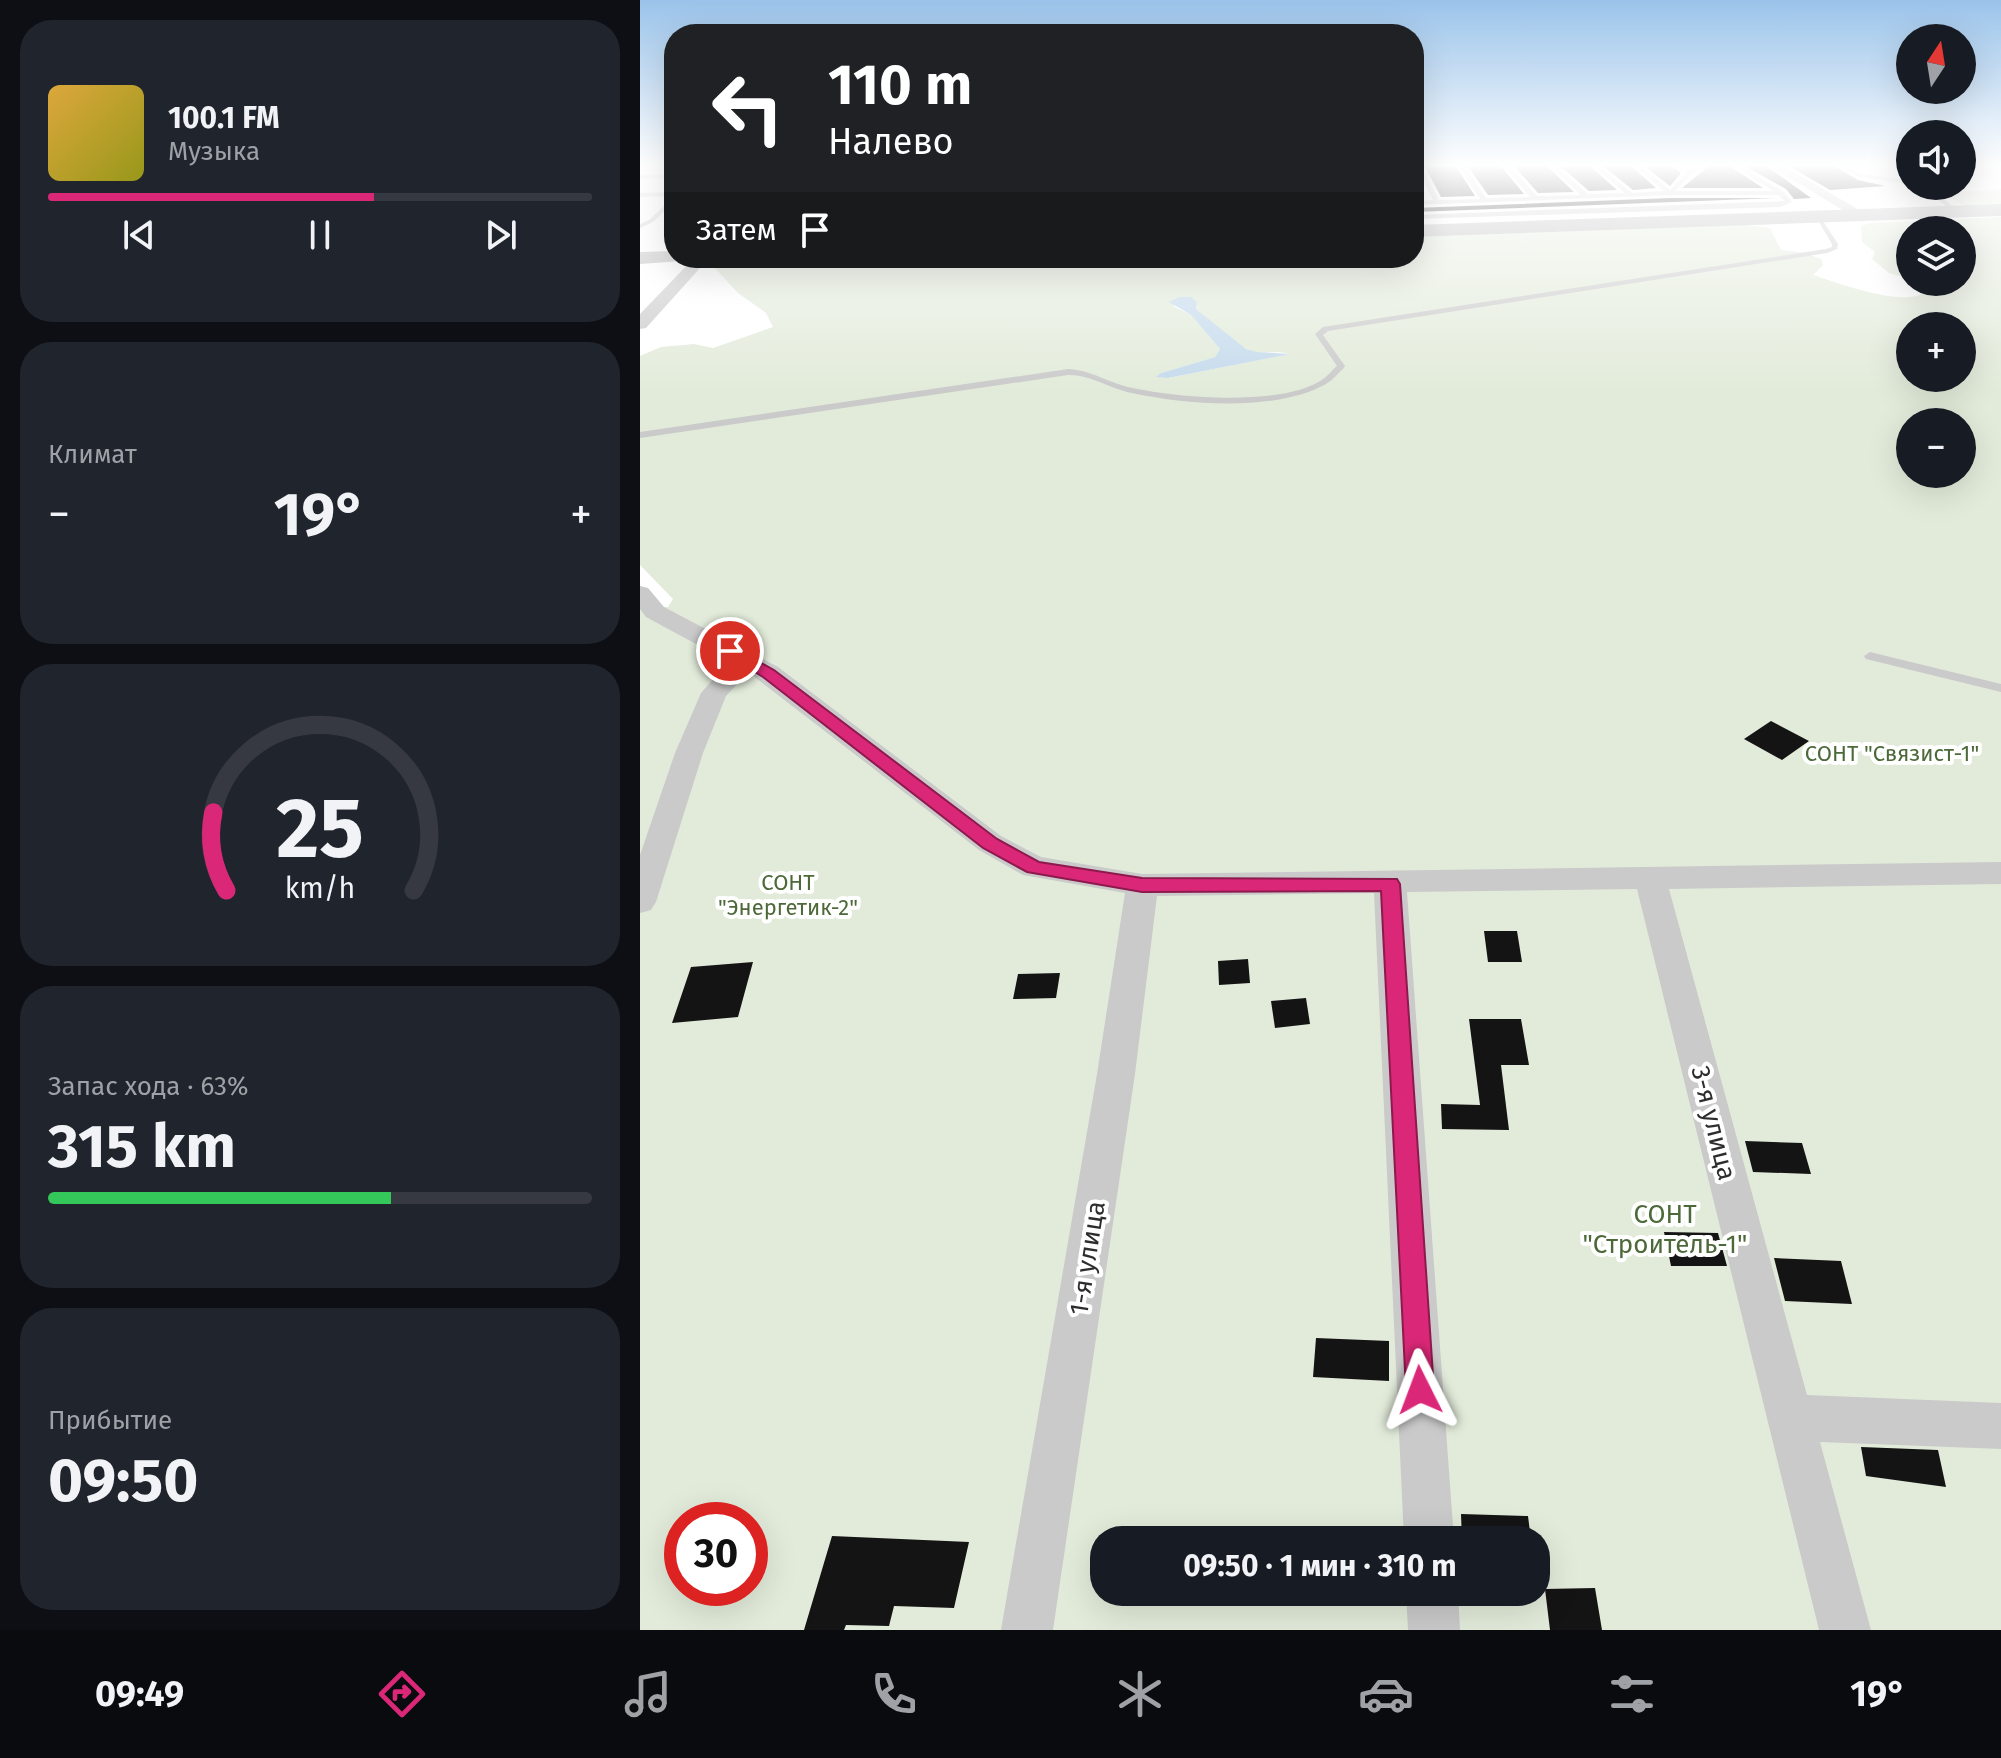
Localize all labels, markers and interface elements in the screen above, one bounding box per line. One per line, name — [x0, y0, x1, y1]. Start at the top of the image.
north arrow — [1896, 24, 1976, 104]
map controls — [1896, 24, 1976, 488]
text: 110 m — [828, 52, 972, 119]
icon: left — [696, 56, 800, 160]
text: 100.1 FM — [168, 100, 280, 136]
text: Налево — [828, 120, 954, 164]
button: sound — [1896, 120, 1976, 200]
text: Музыка — [168, 136, 260, 167]
icon: arrive — [793, 208, 837, 252]
text: Затем — [696, 212, 777, 248]
icon: previous — [117, 213, 161, 257]
icon: pause — [298, 213, 342, 257]
icon: next — [479, 213, 523, 257]
button: layers — [1896, 216, 1976, 296]
button: + — [1896, 312, 1976, 392]
button: − — [1896, 408, 1976, 488]
text: Климат — [48, 439, 137, 470]
text: 19° — [274, 479, 366, 551]
text: − — [48, 488, 70, 541]
text: + — [570, 488, 592, 541]
pin — [696, 617, 764, 685]
icon: arrive — [708, 629, 752, 673]
park label: СОНТ "Связист-1" — [1805, 740, 1979, 767]
text: 25 — [276, 779, 364, 879]
park label: СОНТ "Энергетик-2" — [718, 869, 858, 921]
text: km/h — [285, 871, 355, 906]
street label: 3-я улица — [1684, 1063, 1743, 1183]
text: Запас хода · 63% — [48, 1071, 249, 1102]
text: 315 km — [48, 1111, 236, 1183]
street label: 1-я улица — [1063, 1199, 1112, 1317]
park label: СОНТ "Строитель-1" — [1583, 1199, 1748, 1260]
position arrow — [1378, 1348, 1462, 1432]
text: Прибытие — [48, 1405, 172, 1436]
text: 09:50 — [48, 1445, 198, 1517]
speed limit sign: 30 — [664, 1502, 768, 1606]
text: 09:50 · 1 мин · 310 m — [1183, 1548, 1457, 1584]
icon: directions — [374, 1666, 430, 1722]
icon: music — [620, 1666, 676, 1722]
icon: phone — [866, 1666, 922, 1722]
icon: climate — [1112, 1666, 1168, 1722]
icon: car — [1358, 1666, 1414, 1722]
icon: filters — [1604, 1666, 1660, 1722]
text: 09:49 — [95, 1672, 184, 1716]
text: 19° — [1850, 1672, 1906, 1716]

